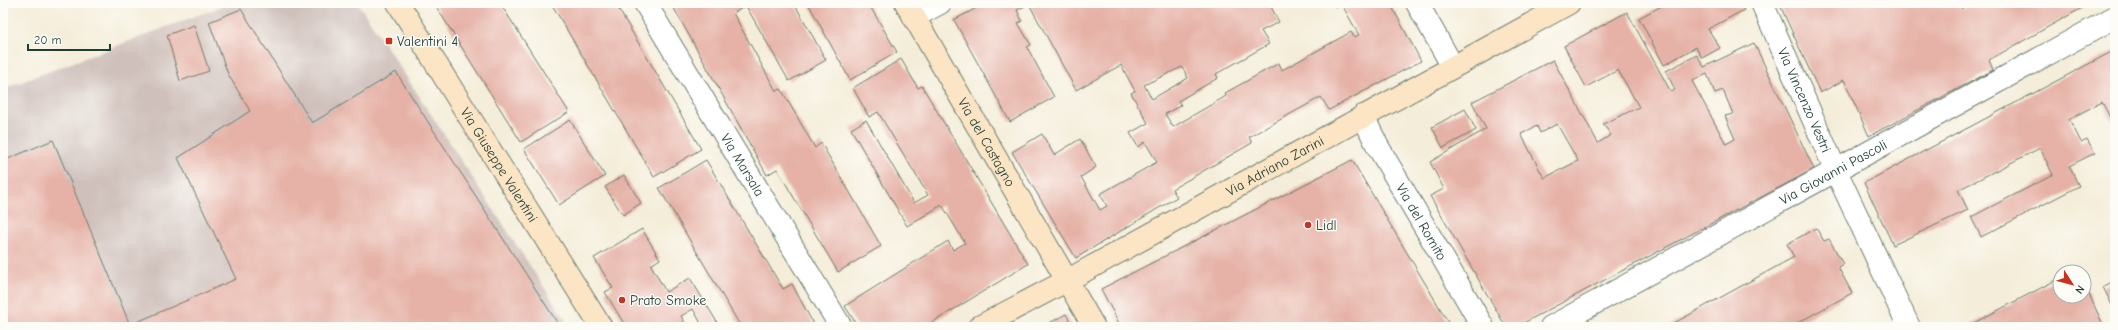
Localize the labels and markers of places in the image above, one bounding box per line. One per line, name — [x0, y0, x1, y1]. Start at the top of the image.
place label: Valentini 4 — [397, 33, 459, 50]
marker: Valentini 4 — [384, 36, 394, 46]
place label: Lidl — [1316, 217, 1337, 234]
marker: Lidl — [1303, 220, 1313, 230]
place label: Prato Smoke — [630, 292, 706, 309]
marker: Prato Smoke — [617, 295, 627, 305]

